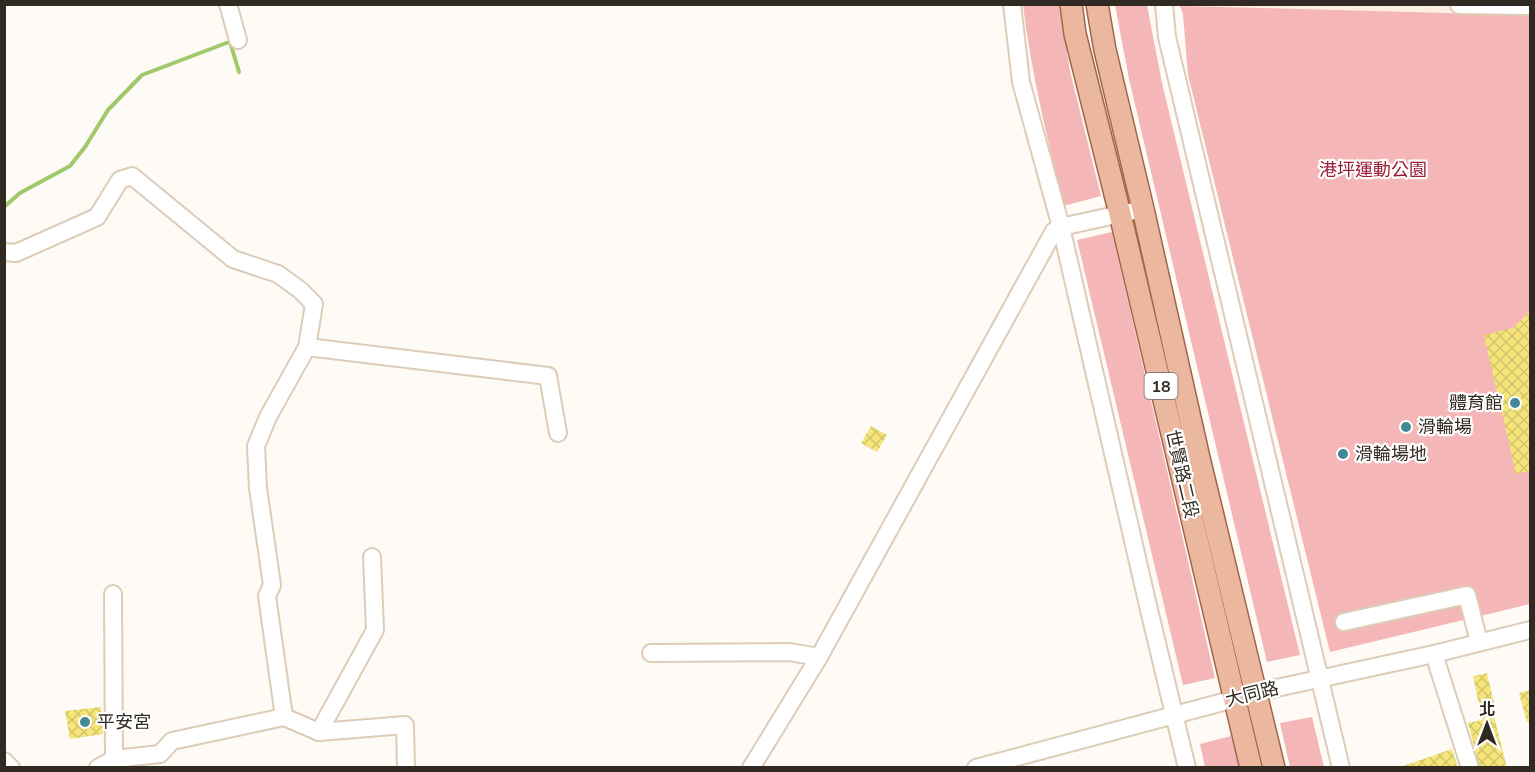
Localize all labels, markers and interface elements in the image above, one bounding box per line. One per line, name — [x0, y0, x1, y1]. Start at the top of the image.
park label: 港坪運動公園 — [1319, 158, 1427, 182]
road number: 18 — [1144, 373, 1178, 399]
place label: 體育館 — [1449, 391, 1503, 415]
marker: 體育館 — [1508, 396, 1522, 410]
place label: 滑輪場 — [1418, 415, 1472, 439]
marker: 滑輪場 — [1399, 420, 1413, 434]
street label: 世賢路二段 — [1160, 427, 1204, 521]
place label: 滑輪場地 — [1355, 442, 1427, 466]
marker: 滑輪場地 — [1336, 447, 1350, 461]
street label: 大同路 — [1223, 676, 1281, 712]
north arrow — [1457, 694, 1517, 754]
text: 北 — [1479, 699, 1495, 721]
place label: 平安宮 — [97, 710, 151, 734]
marker: 平安宮 — [78, 715, 92, 729]

